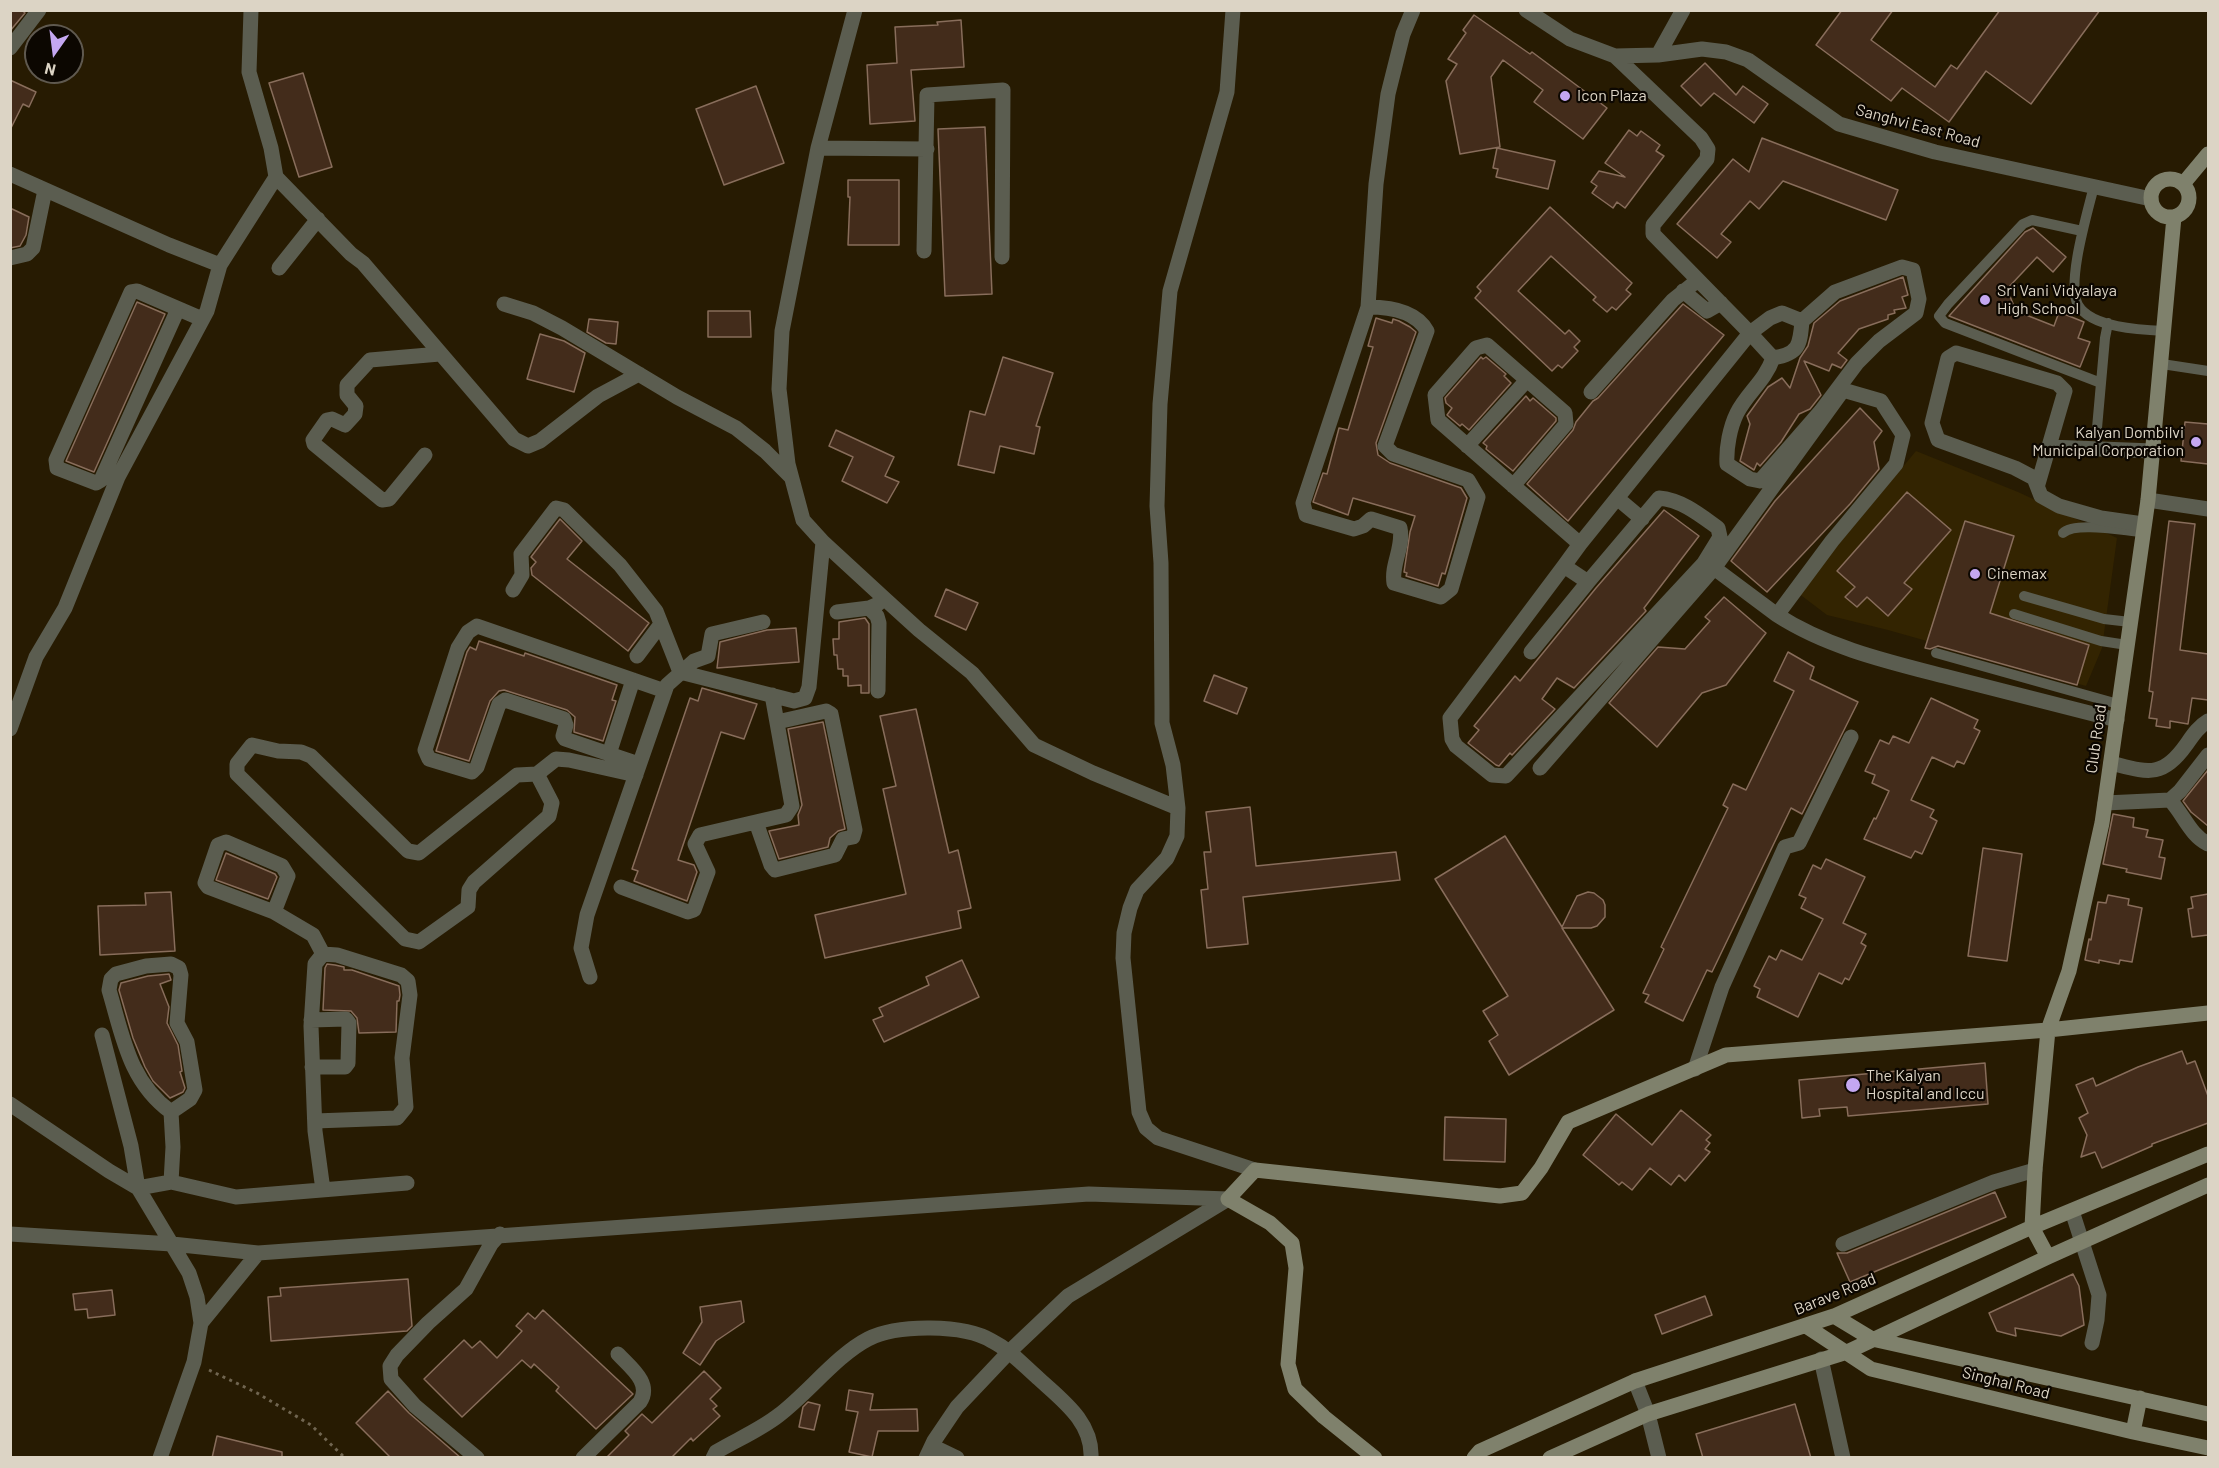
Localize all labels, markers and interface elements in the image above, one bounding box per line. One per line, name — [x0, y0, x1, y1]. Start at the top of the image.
north arrow — [24, 24, 84, 84]
text: N — [43, 60, 57, 81]
place label: Icon Plaza — [1577, 86, 1647, 106]
marker: Icon Plaza — [1558, 89, 1572, 103]
street label: Sanghvi East Road — [1854, 100, 1982, 152]
place label: Sri Vani Vidyalaya High School — [1997, 281, 2117, 319]
marker: Sri Vani Vidyalaya High School — [1978, 293, 1992, 307]
place label: Kalyan Dombilvi Municipal Corporation — [2032, 423, 2184, 461]
marker: Kalyan Dombilvi Municipal Corporation — [2189, 435, 2203, 449]
place label: Cinemax — [1987, 564, 2047, 584]
marker: Cinemax — [1968, 567, 1982, 581]
street label: Club Road — [2082, 703, 2110, 775]
place label: The Kalyan Hospital and Iccu — [1866, 1066, 1985, 1104]
marker: The Kalyan Hospital and Iccu — [1844, 1076, 1862, 1094]
street label: Barave Road — [1791, 1269, 1879, 1319]
street label: Singhal Road — [1960, 1363, 2052, 1403]

